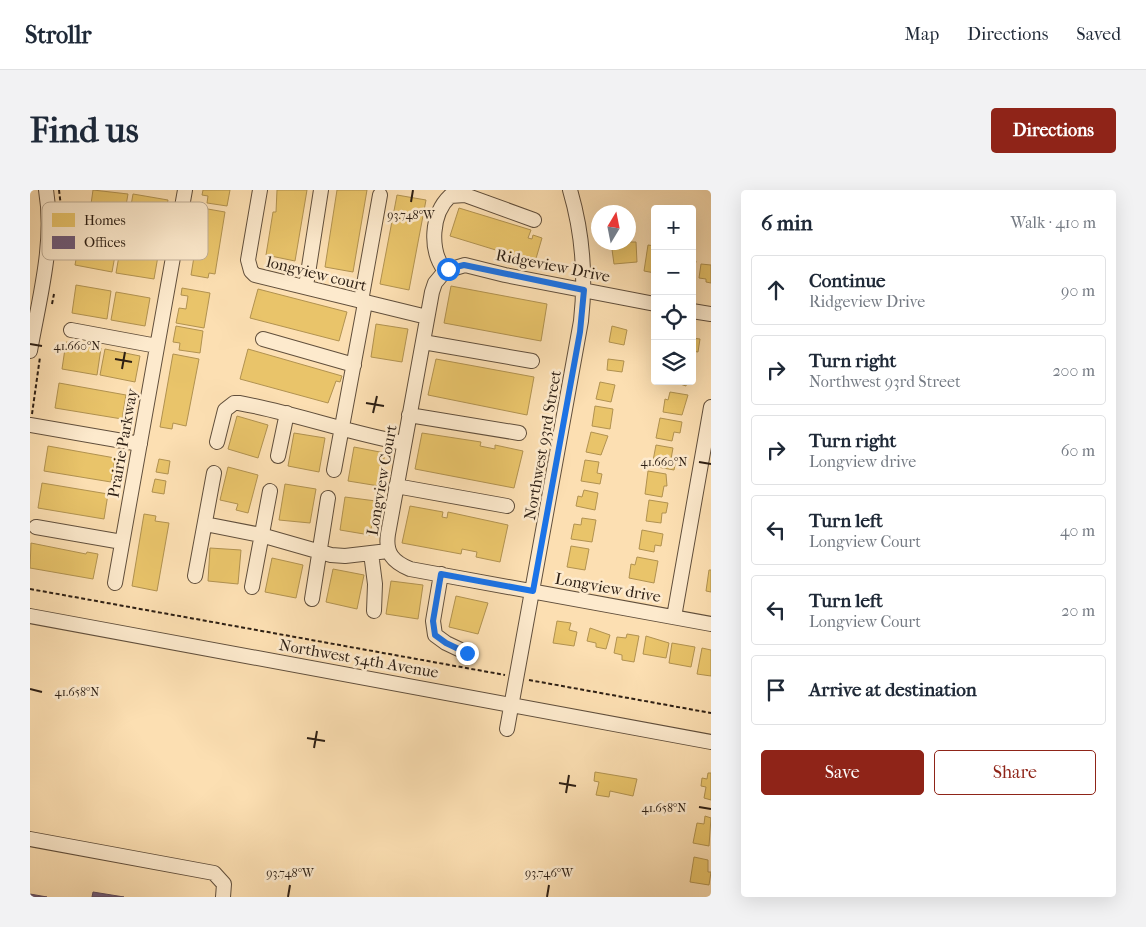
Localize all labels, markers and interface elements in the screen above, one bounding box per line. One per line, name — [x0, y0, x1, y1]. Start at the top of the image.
text: Strollr — [25, 21, 92, 49]
text: Map — [905, 24, 939, 45]
text: Directions — [967, 24, 1048, 45]
text: Saved — [1076, 24, 1121, 45]
button: Directions — [991, 108, 1116, 153]
text: Find us — [30, 110, 139, 151]
legend — [42, 202, 208, 260]
north arrow — [591, 205, 636, 250]
map controls — [651, 205, 696, 385]
button: + — [651, 205, 696, 250]
text: 93.748°W — [387, 208, 436, 222]
text: 6 min — [761, 211, 813, 235]
text: Homes — [84, 212, 126, 229]
text: Walk · 410 m — [1011, 213, 1096, 232]
text: Offices — [84, 234, 126, 251]
street label: Ridgeview Drive — [494, 245, 612, 286]
button: − — [651, 250, 696, 295]
street label: longview court — [264, 252, 369, 295]
route start — [437, 258, 460, 281]
text: Continue — [809, 270, 885, 292]
icon: ahead — [762, 276, 790, 304]
text: 90 m — [1061, 281, 1095, 300]
text: Ridgeview Drive — [809, 292, 925, 311]
button: locate — [651, 295, 696, 340]
text: 41.660°N — [54, 339, 100, 353]
button: layers — [651, 340, 696, 385]
text: Turn right — [809, 350, 896, 372]
icon: right — [762, 356, 790, 384]
text: 200 m — [1052, 361, 1095, 380]
street label: Northwest 93rd Street — [520, 369, 565, 521]
text: Northwest 93rd Street — [809, 372, 961, 391]
street label: Prairie Parkway — [104, 387, 142, 499]
street label: Longview Court — [362, 423, 401, 537]
text: Turn right — [809, 430, 896, 452]
icon: right — [762, 436, 790, 464]
text: 60 m — [1061, 441, 1095, 460]
text: Longview drive — [809, 452, 916, 471]
text: 41.660°N — [641, 455, 687, 469]
text: Turn left — [809, 510, 883, 532]
icon: left — [762, 516, 790, 544]
text: 40 m — [1060, 521, 1095, 540]
text: Longview Court — [809, 532, 921, 551]
street label: Longview drive — [554, 569, 662, 606]
text: Turn left — [809, 590, 883, 612]
icon: left — [762, 596, 790, 624]
text: 20 m — [1061, 601, 1095, 620]
text: Longview Court — [809, 612, 921, 631]
street label: Northwest 54th Avenue — [278, 635, 440, 682]
route end — [456, 642, 479, 665]
icon: arrive — [762, 676, 790, 704]
text: Arrive at destination — [809, 679, 977, 701]
text: 41.658°N — [55, 685, 99, 699]
button: Save — [761, 750, 924, 795]
button: Share — [934, 750, 1096, 795]
text: 41.658°N — [642, 801, 686, 815]
text: 93.748°W — [266, 866, 315, 880]
text: 93.746°W — [525, 866, 574, 880]

